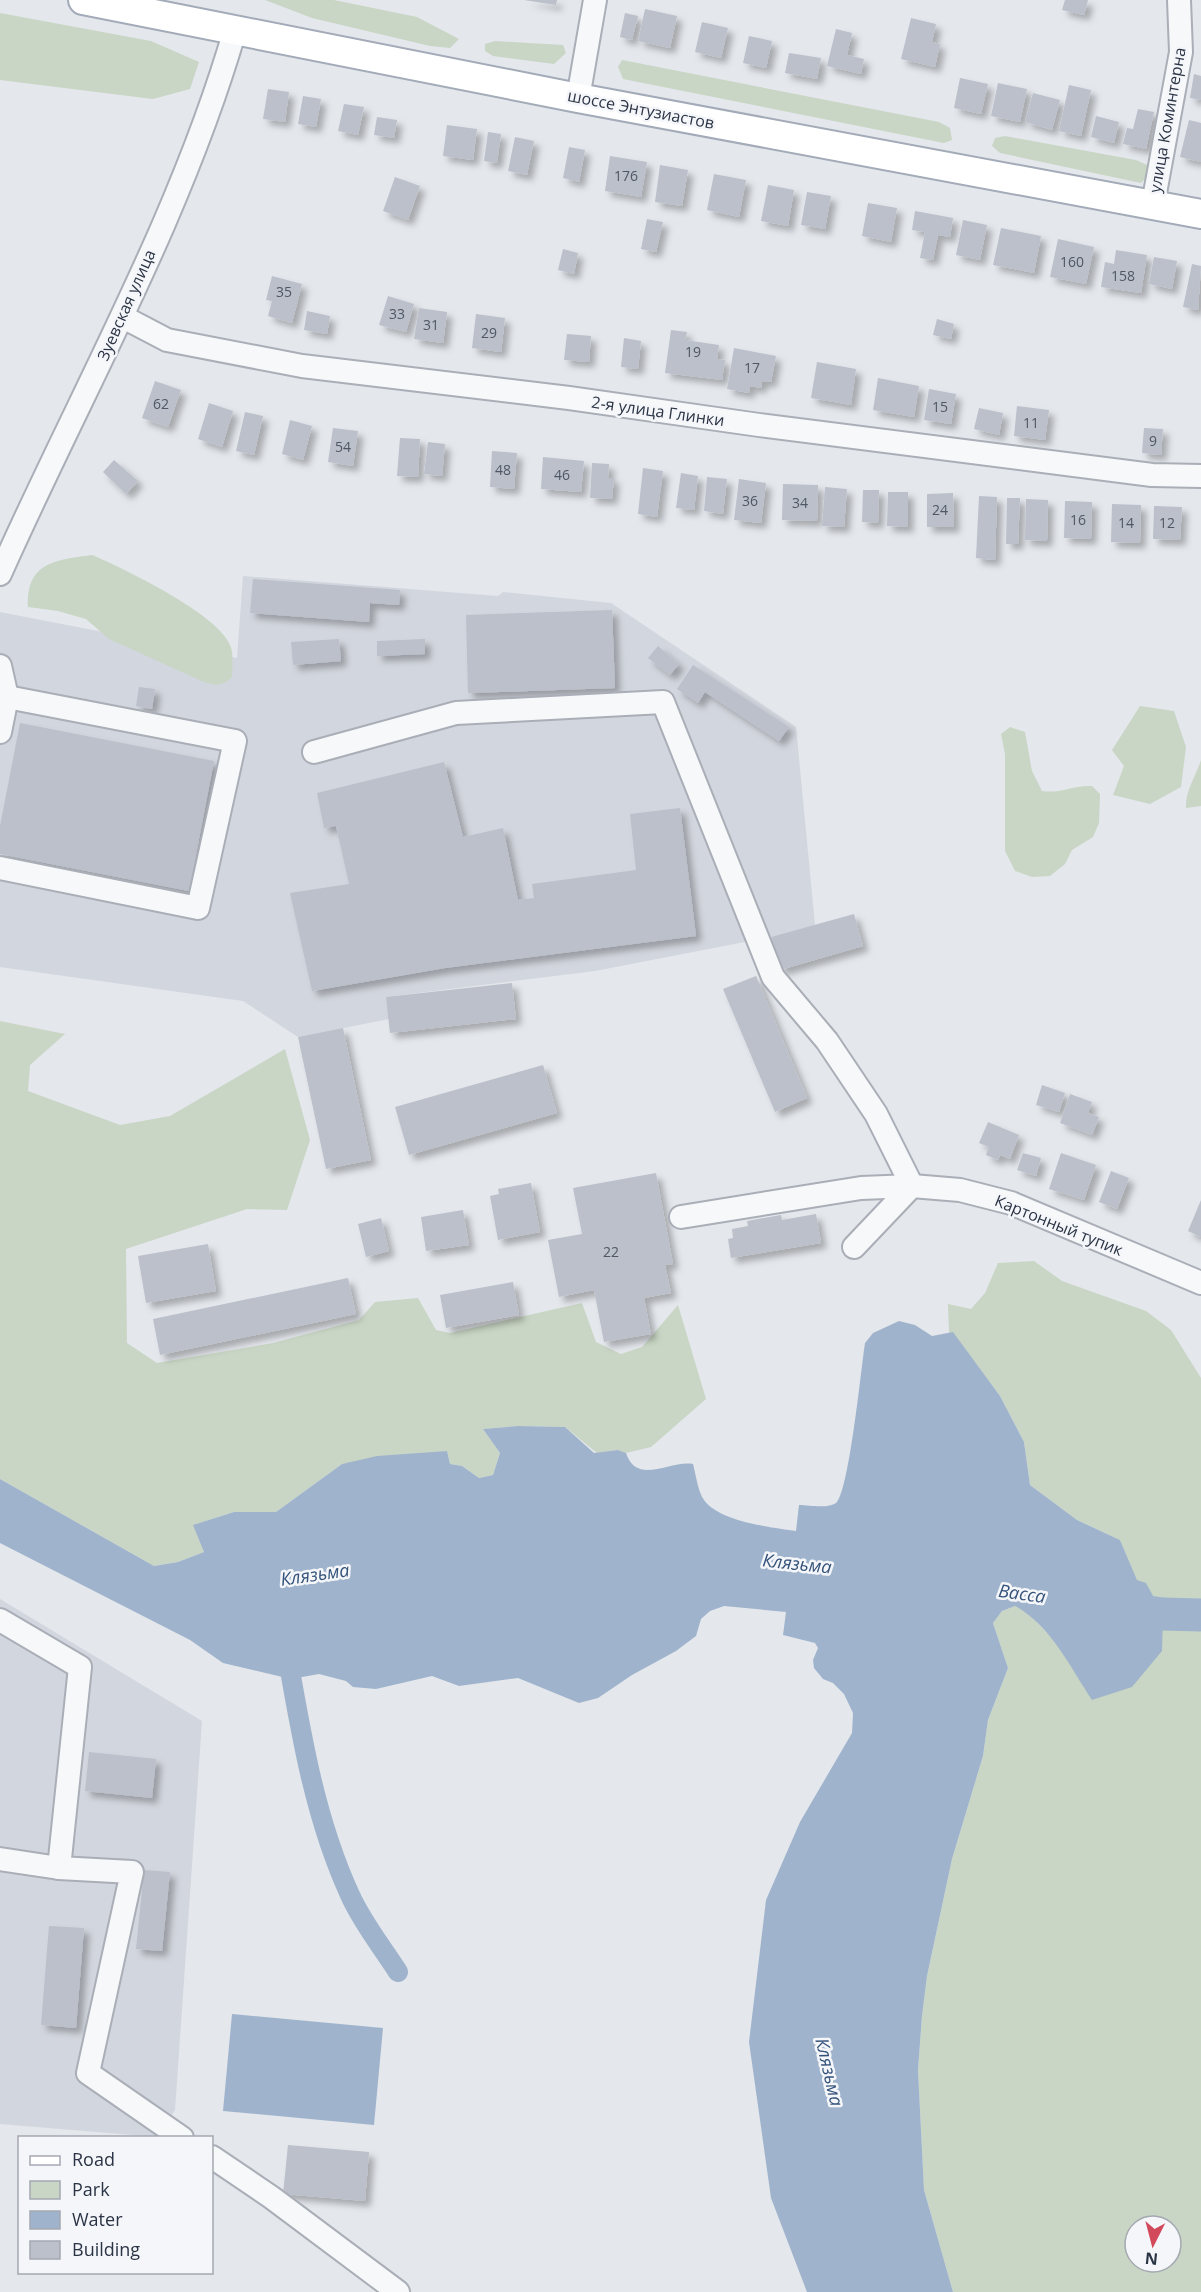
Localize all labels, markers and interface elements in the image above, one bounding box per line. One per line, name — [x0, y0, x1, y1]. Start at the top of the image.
street label: улица Коминтерна — [1143, 46, 1191, 194]
street label: шоссе Энтузиастов — [566, 84, 716, 134]
house number: 176 — [614, 166, 638, 185]
street label: Зуевская улица — [92, 246, 160, 364]
house number: 160 — [1060, 252, 1084, 271]
house number: 158 — [1111, 266, 1135, 285]
house number: 35 — [276, 282, 292, 301]
house number: 33 — [389, 304, 405, 323]
house number: 31 — [423, 315, 439, 334]
house number: 29 — [481, 323, 497, 342]
house number: 19 — [685, 342, 701, 361]
house number: 17 — [744, 358, 760, 377]
street label: 2-я улица Глинки — [590, 391, 726, 431]
house number: 62 — [153, 394, 169, 413]
house number: 15 — [932, 397, 948, 416]
house number: 11 — [1023, 413, 1039, 432]
house number: 9 — [1149, 431, 1157, 450]
house number: 54 — [335, 437, 351, 456]
house number: 48 — [495, 460, 511, 479]
house number: 46 — [554, 465, 570, 484]
house number: 36 — [742, 491, 758, 510]
house number: 34 — [792, 493, 808, 512]
house number: 24 — [932, 500, 948, 519]
house number: 16 — [1070, 510, 1086, 529]
house number: 14 — [1118, 513, 1134, 532]
house number: 12 — [1159, 513, 1175, 532]
street label: Картонный тупик — [992, 1189, 1127, 1261]
house number: 22 — [603, 1242, 619, 1261]
water label: Клязьма — [761, 1547, 833, 1579]
water label: Клязьма — [279, 1557, 351, 1591]
water label: Васса — [997, 1578, 1047, 1608]
water label: Клязьма — [810, 2035, 849, 2108]
legend — [18, 2136, 213, 2274]
text: Road — [72, 2147, 115, 2171]
text: Park — [72, 2177, 110, 2201]
text: Water — [72, 2207, 123, 2231]
north arrow — [1123, 2214, 1183, 2274]
text: Building — [72, 2237, 140, 2261]
text: N — [1144, 2247, 1159, 2271]

